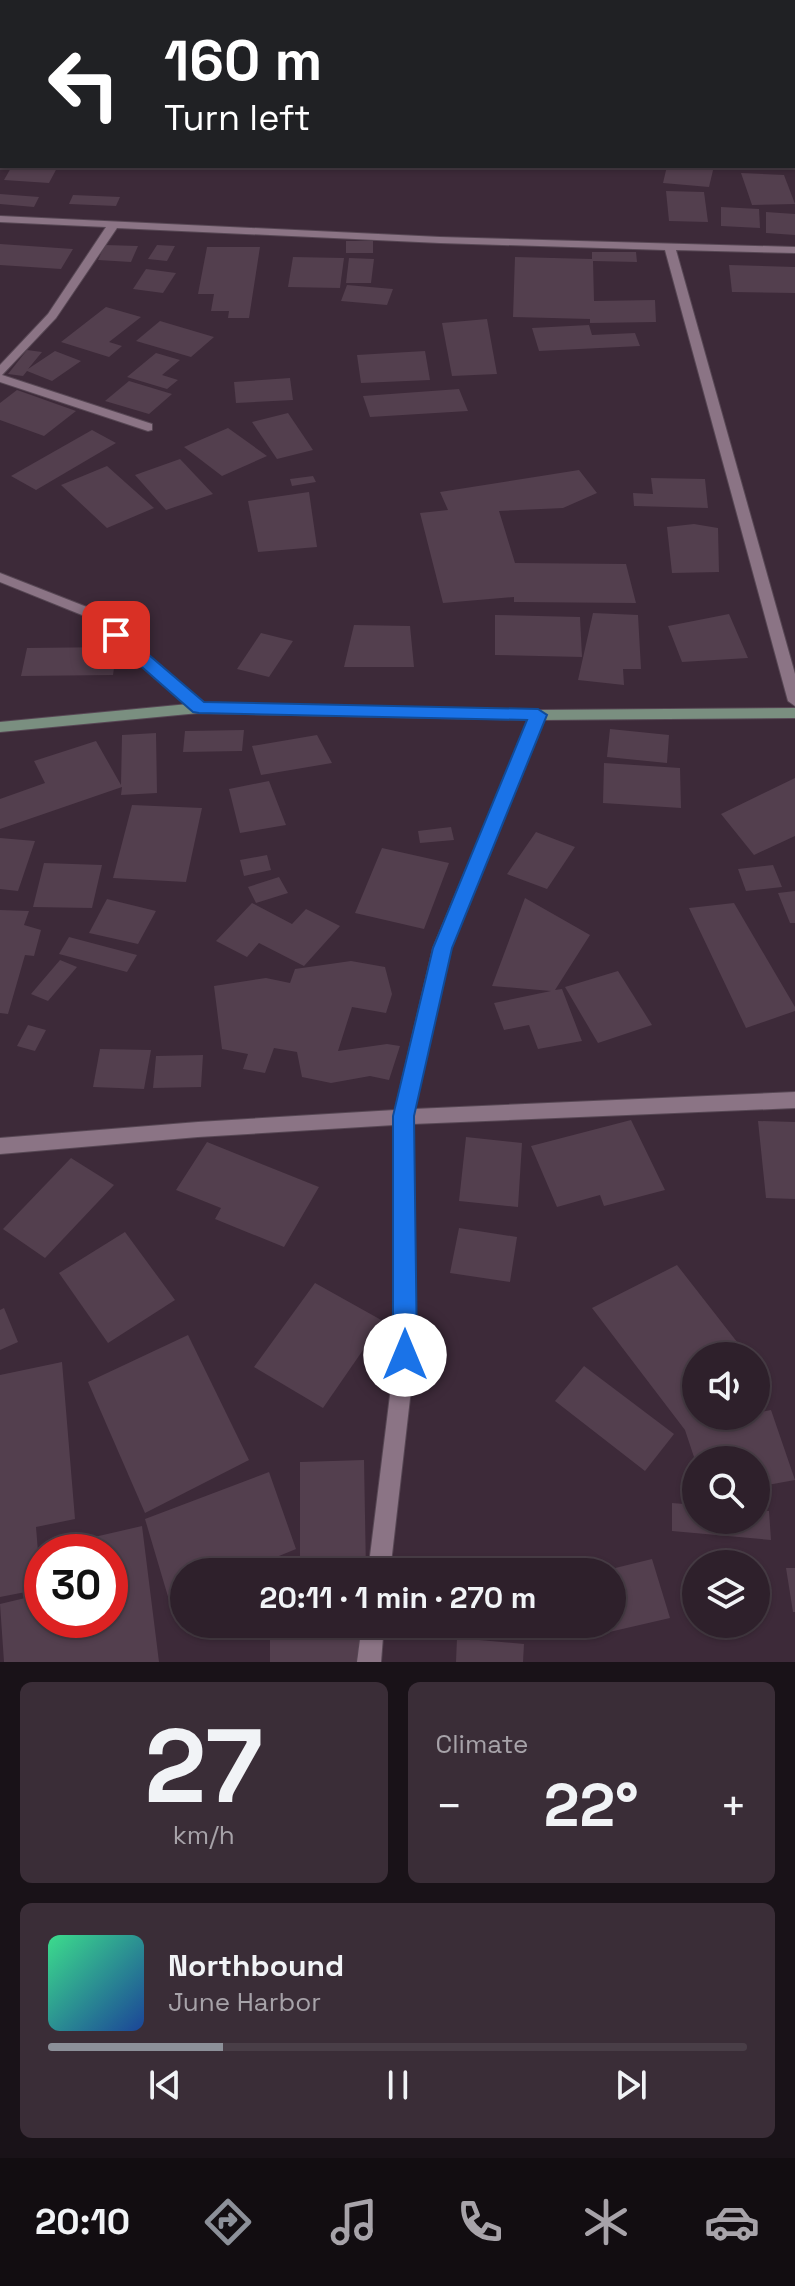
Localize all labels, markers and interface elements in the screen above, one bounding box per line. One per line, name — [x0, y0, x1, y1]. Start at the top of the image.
text: 160 m — [164, 25, 322, 96]
icon: left — [32, 32, 136, 136]
text: Turn left — [164, 95, 311, 141]
pin — [82, 601, 150, 669]
icon: arrive — [94, 613, 138, 657]
position arrow — [363, 1313, 447, 1397]
map controls — [682, 1342, 770, 1638]
button: sound — [682, 1342, 770, 1430]
button: search — [682, 1446, 770, 1534]
speed limit sign: 30 — [24, 1534, 128, 1638]
button: layers — [682, 1550, 770, 1638]
text: 20:11 · 1 min · 270 m — [260, 1578, 536, 1617]
text: 27 — [145, 1700, 263, 1832]
text: Climate — [436, 1727, 528, 1761]
text: 22° — [544, 1767, 639, 1844]
text: − — [436, 1778, 463, 1834]
text: + — [720, 1778, 747, 1834]
text: km/h — [173, 1818, 235, 1852]
text: Northbound — [168, 1946, 344, 1985]
text: June Harbor — [168, 1985, 321, 2019]
icon: previous — [143, 2063, 187, 2107]
icon: pause — [376, 2063, 420, 2107]
icon: next — [609, 2063, 653, 2107]
icon: directions — [200, 2194, 256, 2250]
icon: music — [326, 2194, 382, 2250]
icon: phone — [452, 2194, 508, 2250]
icon: climate — [578, 2194, 634, 2250]
icon: car — [704, 2194, 760, 2250]
text: 20:10 — [35, 2199, 130, 2245]

